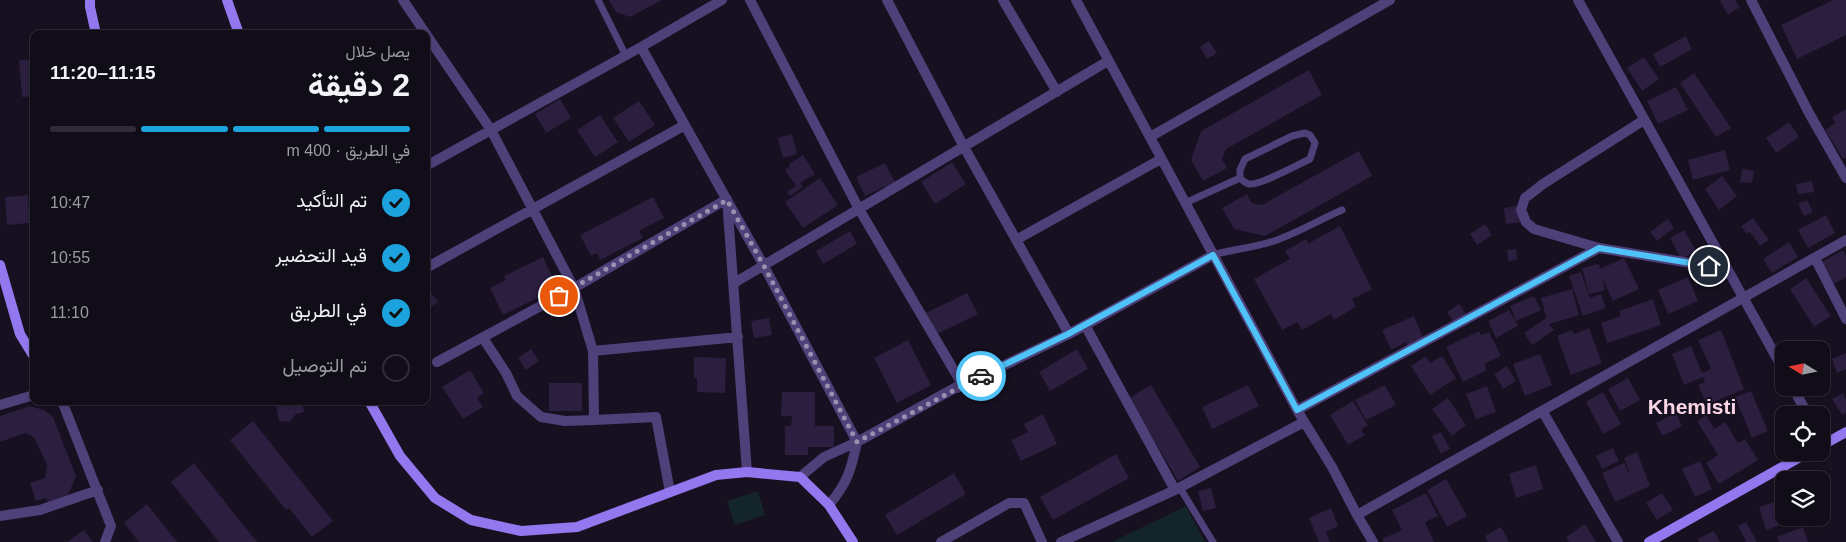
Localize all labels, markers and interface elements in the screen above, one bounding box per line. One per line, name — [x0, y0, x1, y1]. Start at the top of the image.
text: يصل خلال — [346, 43, 410, 60]
text: 11:15–11:20 — [50, 62, 156, 83]
text: 2 دقيقة — [308, 67, 410, 103]
text: في الطريق · 400 m — [287, 142, 410, 159]
icon: check — [382, 189, 410, 217]
text: تم التأكيد — [296, 190, 367, 211]
text: 10:47 — [50, 194, 90, 211]
icon: check — [382, 244, 410, 272]
text: قيد التحضير — [275, 245, 367, 266]
pin — [1688, 245, 1730, 287]
text: 10:55 — [50, 249, 90, 266]
icon: home — [1695, 252, 1723, 280]
pin — [538, 275, 580, 317]
icon: bag — [545, 282, 573, 310]
icon: check — [382, 299, 410, 327]
text: في الطريق — [290, 300, 367, 321]
text: 11:10 — [50, 304, 89, 321]
north arrow — [1775, 341, 1830, 396]
map controls — [1775, 341, 1830, 526]
courier — [956, 351, 1006, 401]
text: تم التوصيل — [283, 355, 367, 376]
icon: car — [967, 362, 995, 390]
district label: Khemisti — [1648, 395, 1736, 418]
button: locate — [1775, 406, 1830, 461]
button: layers — [1775, 471, 1830, 526]

